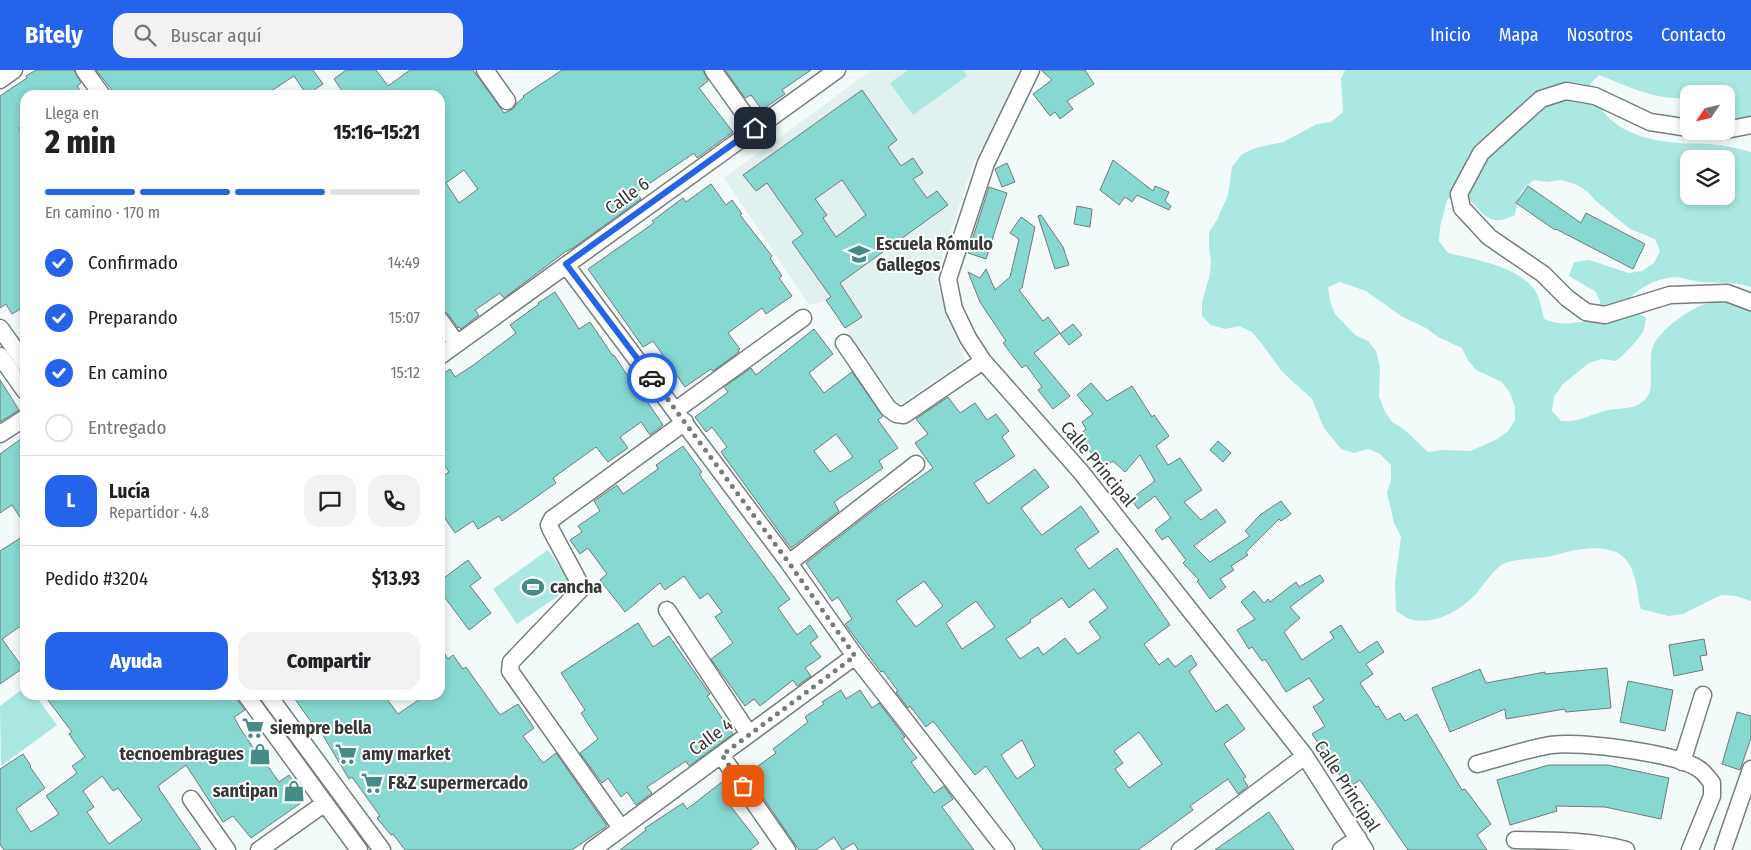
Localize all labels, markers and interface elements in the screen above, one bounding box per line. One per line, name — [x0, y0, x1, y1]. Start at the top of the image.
search box — [113, 13, 463, 58]
text: Bitely — [25, 21, 83, 49]
icon: search — [131, 21, 159, 49]
text: Buscar aquí — [171, 24, 262, 47]
text: Inicio — [1430, 24, 1471, 46]
text: Mapa — [1499, 24, 1539, 46]
text: Nosotros — [1567, 24, 1633, 46]
text: Contacto — [1661, 24, 1726, 46]
north arrow — [1680, 85, 1735, 140]
map controls — [1680, 85, 1735, 205]
text: Llega en — [45, 104, 99, 123]
pin — [734, 107, 776, 149]
icon: home — [741, 114, 769, 142]
text: 15:16–15:21 — [333, 121, 420, 144]
text: 2 min — [45, 123, 116, 161]
button: layers — [1680, 150, 1735, 205]
street label: Calle 6 — [601, 173, 653, 219]
text: En camino · 170 m — [45, 203, 160, 222]
place label: Escuela Rómulo Gallegos — [876, 233, 993, 276]
school or university icon: Escuela Rómulo Gallegos — [846, 241, 872, 267]
icon: check — [45, 249, 73, 277]
text: Confirmado — [88, 251, 178, 274]
text: 14:49 — [387, 253, 420, 272]
icon: check — [45, 304, 73, 332]
text: Preparando — [88, 306, 178, 329]
text: 15:07 — [388, 308, 420, 327]
courier — [627, 353, 677, 403]
icon: check — [45, 359, 73, 387]
text: En camino — [88, 361, 168, 384]
text: 15:12 — [390, 363, 420, 382]
icon: car — [638, 364, 666, 392]
text: Entregado — [88, 416, 167, 439]
street label: Calle Principal — [1056, 417, 1140, 511]
button: chat — [304, 475, 356, 527]
button: phone — [368, 475, 420, 527]
text: Lucía — [109, 480, 150, 503]
text: L — [67, 489, 75, 512]
text: Repartidor · 4.8 — [109, 503, 209, 522]
text: Pedido #3204 — [45, 567, 148, 590]
text: $13.93 — [372, 567, 420, 590]
sports icon: cancha — [520, 574, 546, 600]
place label: cancha — [550, 576, 602, 598]
button: Ayuda — [45, 632, 228, 690]
button: Compartir — [238, 632, 420, 690]
street label: Calle 4 — [685, 714, 737, 760]
supermarket icon: siempre bella — [240, 715, 266, 741]
place label: siempre bella — [270, 717, 372, 739]
street label: Calle Principal — [1309, 736, 1385, 836]
shop icon: tecnoembragues — [247, 741, 273, 767]
supermarket icon: amy market — [333, 741, 359, 767]
place label: tecnoembragues — [119, 743, 244, 765]
place label: amy market — [362, 743, 451, 765]
pin — [722, 765, 764, 807]
supermarket icon: F&Z supermercado — [359, 770, 385, 796]
place label: F&Z supermercado — [388, 772, 528, 794]
icon: bag — [729, 772, 757, 800]
shop icon: santipan — [281, 778, 307, 804]
place label: santipan — [213, 780, 278, 802]

